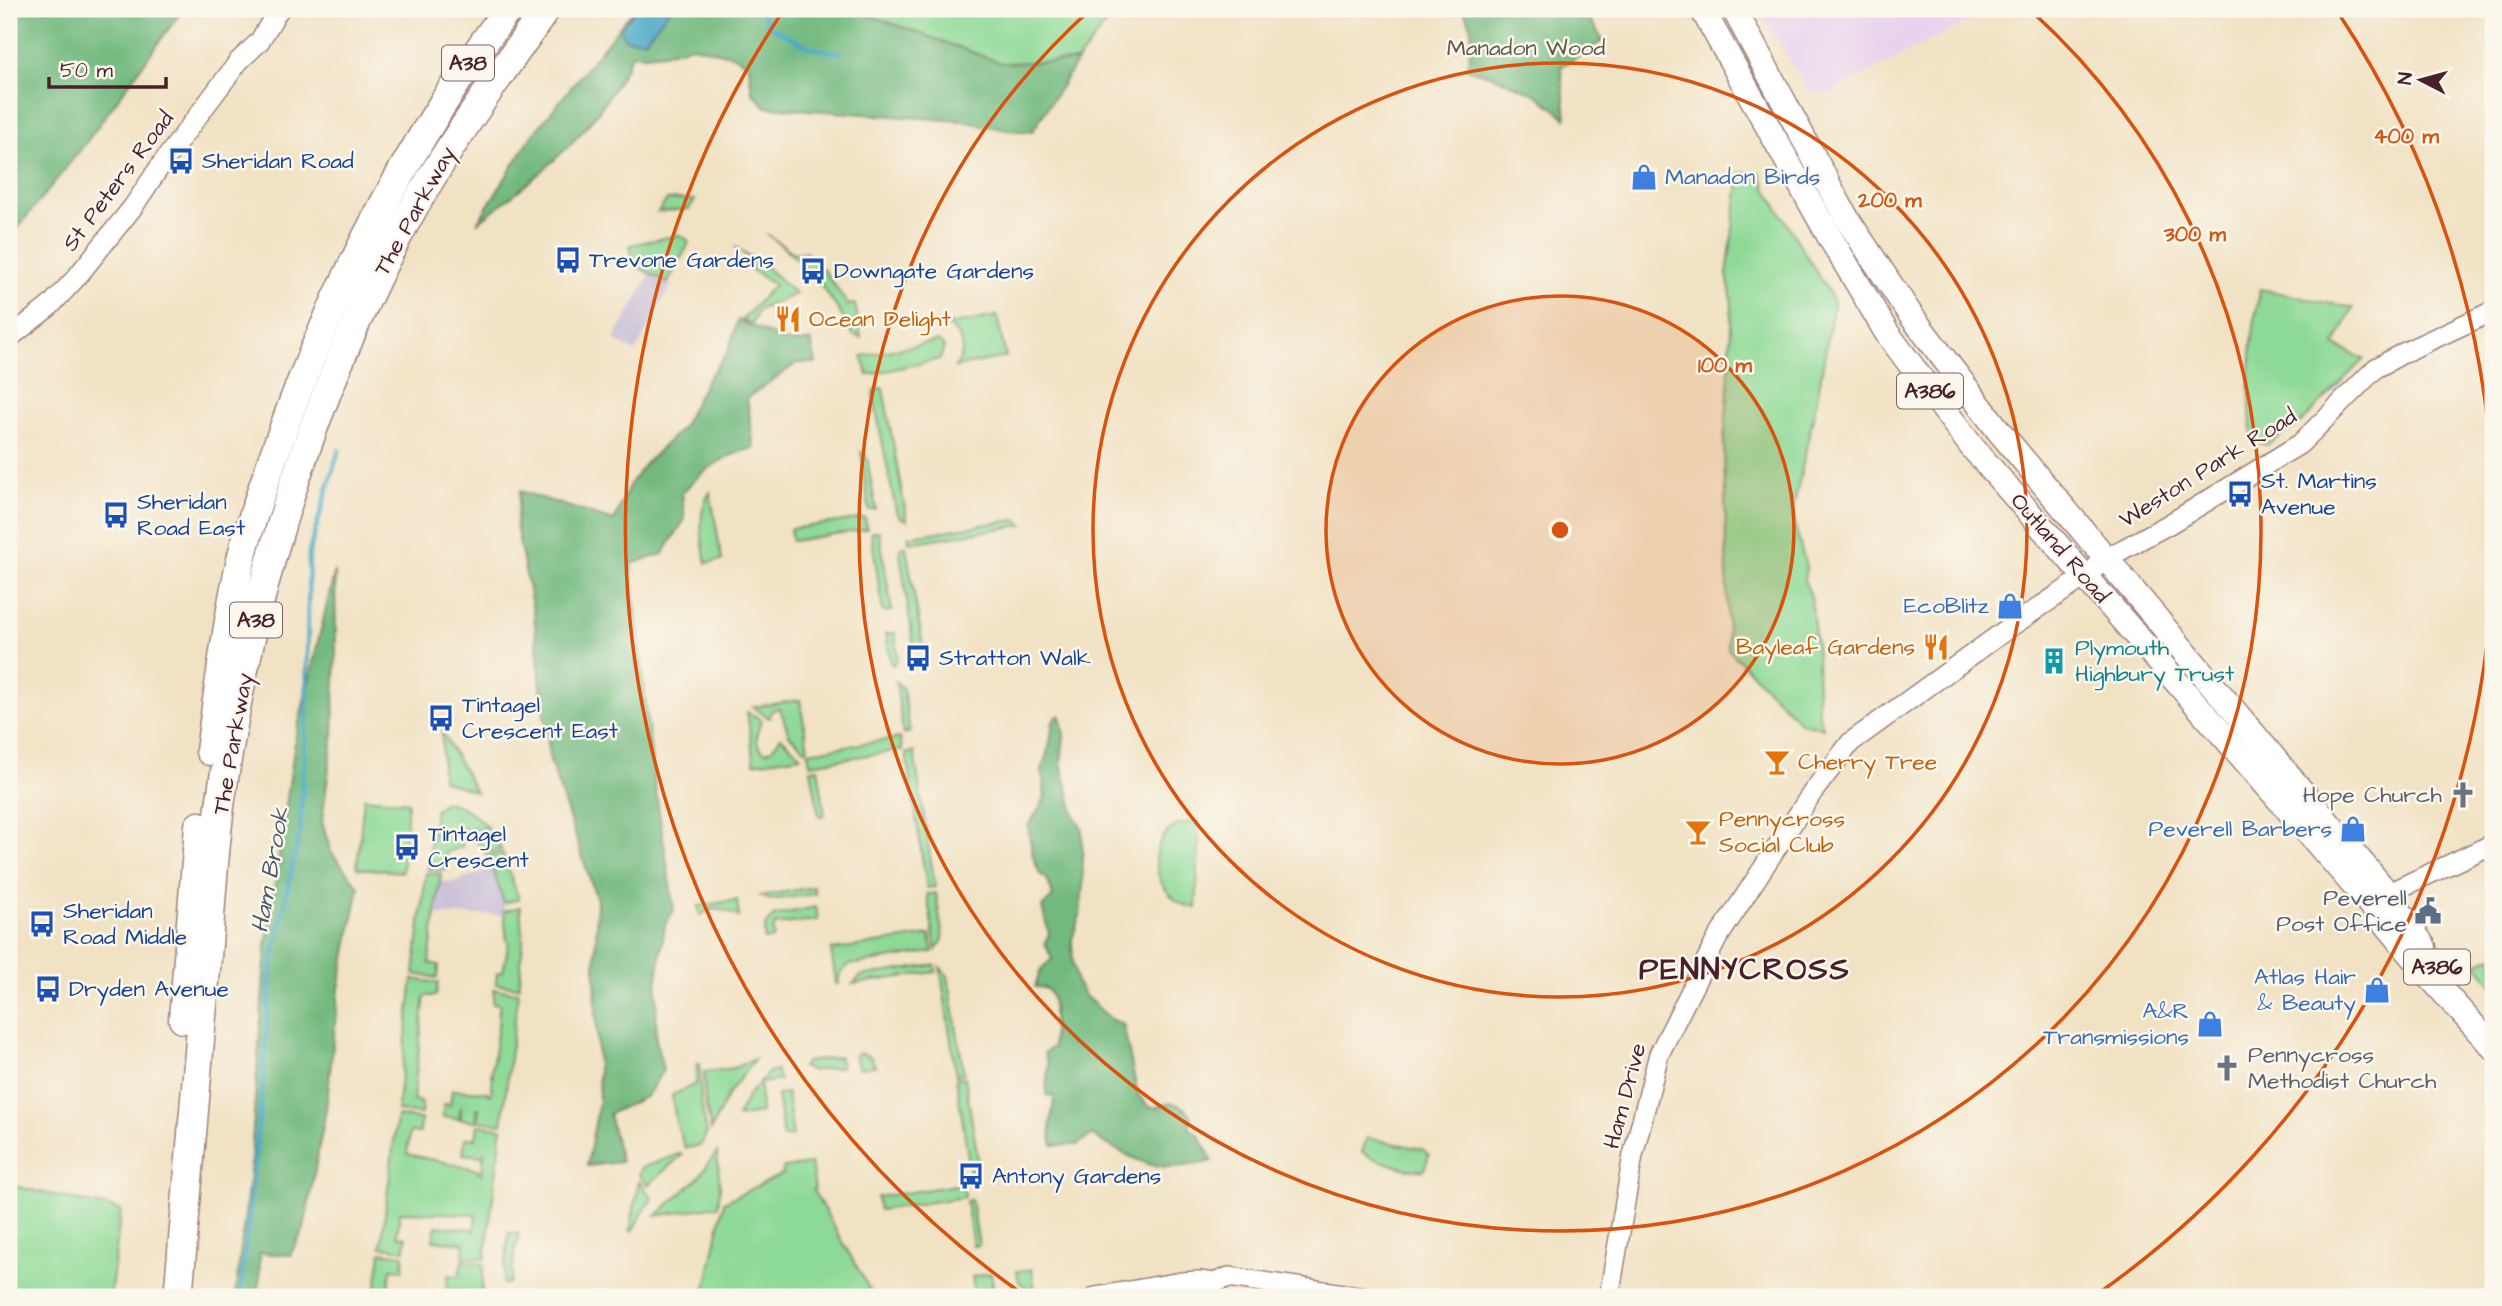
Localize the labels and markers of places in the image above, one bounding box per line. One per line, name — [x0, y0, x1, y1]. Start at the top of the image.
place label: Sheridan Road — [202, 145, 354, 177]
bus stop icon: Sheridan Road — [166, 146, 196, 176]
place label: Manadon Birds — [1665, 161, 1820, 193]
shop icon: Manadon Birds — [1629, 162, 1659, 192]
place label: Trevone Gardens — [589, 244, 774, 276]
bus stop icon: Trevone Gardens — [553, 245, 583, 275]
place label: Downgate Gardens — [834, 255, 1034, 288]
bus stop icon: Downgate Gardens — [798, 256, 828, 286]
place label: Ocean Delight — [809, 303, 952, 336]
restaurant icon: Ocean Delight — [773, 304, 803, 334]
place label: St. Martins Avenue — [2261, 465, 2377, 523]
bus stop icon: St. Martins Avenue — [2225, 479, 2255, 509]
place label: Sheridan Road East — [137, 486, 246, 544]
bus stop icon: Sheridan Road East — [101, 500, 131, 530]
centre of rings — [1548, 518, 1572, 542]
place label: EcoBlitz — [1904, 590, 1990, 622]
shop icon: EcoBlitz — [1995, 591, 2025, 621]
place label: Bayleaf Gardens — [1736, 631, 1915, 664]
restaurant icon: Bayleaf Gardens — [1921, 632, 1951, 662]
place label: Plymouth Highbury Trust — [2075, 632, 2235, 691]
place label: Stratton Walk — [939, 642, 1091, 674]
bus stop icon: Stratton Walk — [903, 643, 933, 673]
building icon: Plymouth Highbury Trust — [2039, 646, 2069, 676]
place label: Tintagel Crescent East — [462, 689, 619, 747]
bus stop icon: Tintagel Crescent East — [426, 703, 456, 733]
place label: Cherry Tree — [1798, 746, 1937, 779]
bar icon: Cherry Tree — [1762, 747, 1792, 777]
place label: Hope Church — [2303, 779, 2443, 811]
church icon: Hope Church — [2448, 780, 2478, 810]
place label: Pennycross Social Club — [1719, 803, 1845, 861]
place label: Peverell Barbers — [2149, 813, 2332, 845]
shop icon: Peverell Barbers — [2338, 814, 2368, 844]
bar icon: Pennycross Social Club — [1683, 817, 1713, 847]
place label: Tintagel Crescent — [428, 818, 529, 876]
bus stop icon: Tintagel Crescent — [392, 832, 422, 862]
place label: Peverell Post Office — [2276, 882, 2407, 940]
place label: Sheridan Road Middle — [63, 895, 187, 953]
public building icon: Peverell Post Office — [2413, 896, 2443, 926]
bus stop icon: Sheridan Road Middle — [27, 909, 57, 939]
place label: Atlas Hair & Beauty — [2254, 961, 2356, 1020]
place label: Dryden Avenue — [69, 973, 229, 1006]
bus stop icon: Dryden Avenue — [33, 974, 63, 1004]
shop icon: Atlas Hair & Beauty — [2362, 975, 2392, 1005]
place label: A&R Transmissions — [2043, 995, 2189, 1053]
shop icon: A&R Transmissions — [2195, 1009, 2225, 1039]
place label: Pennycross Methodist Church — [2248, 1039, 2437, 1097]
church icon: Pennycross Methodist Church — [2212, 1053, 2242, 1083]
place label: Antony Gardens — [992, 1160, 1161, 1193]
bus stop icon: Antony Gardens — [956, 1161, 986, 1191]

